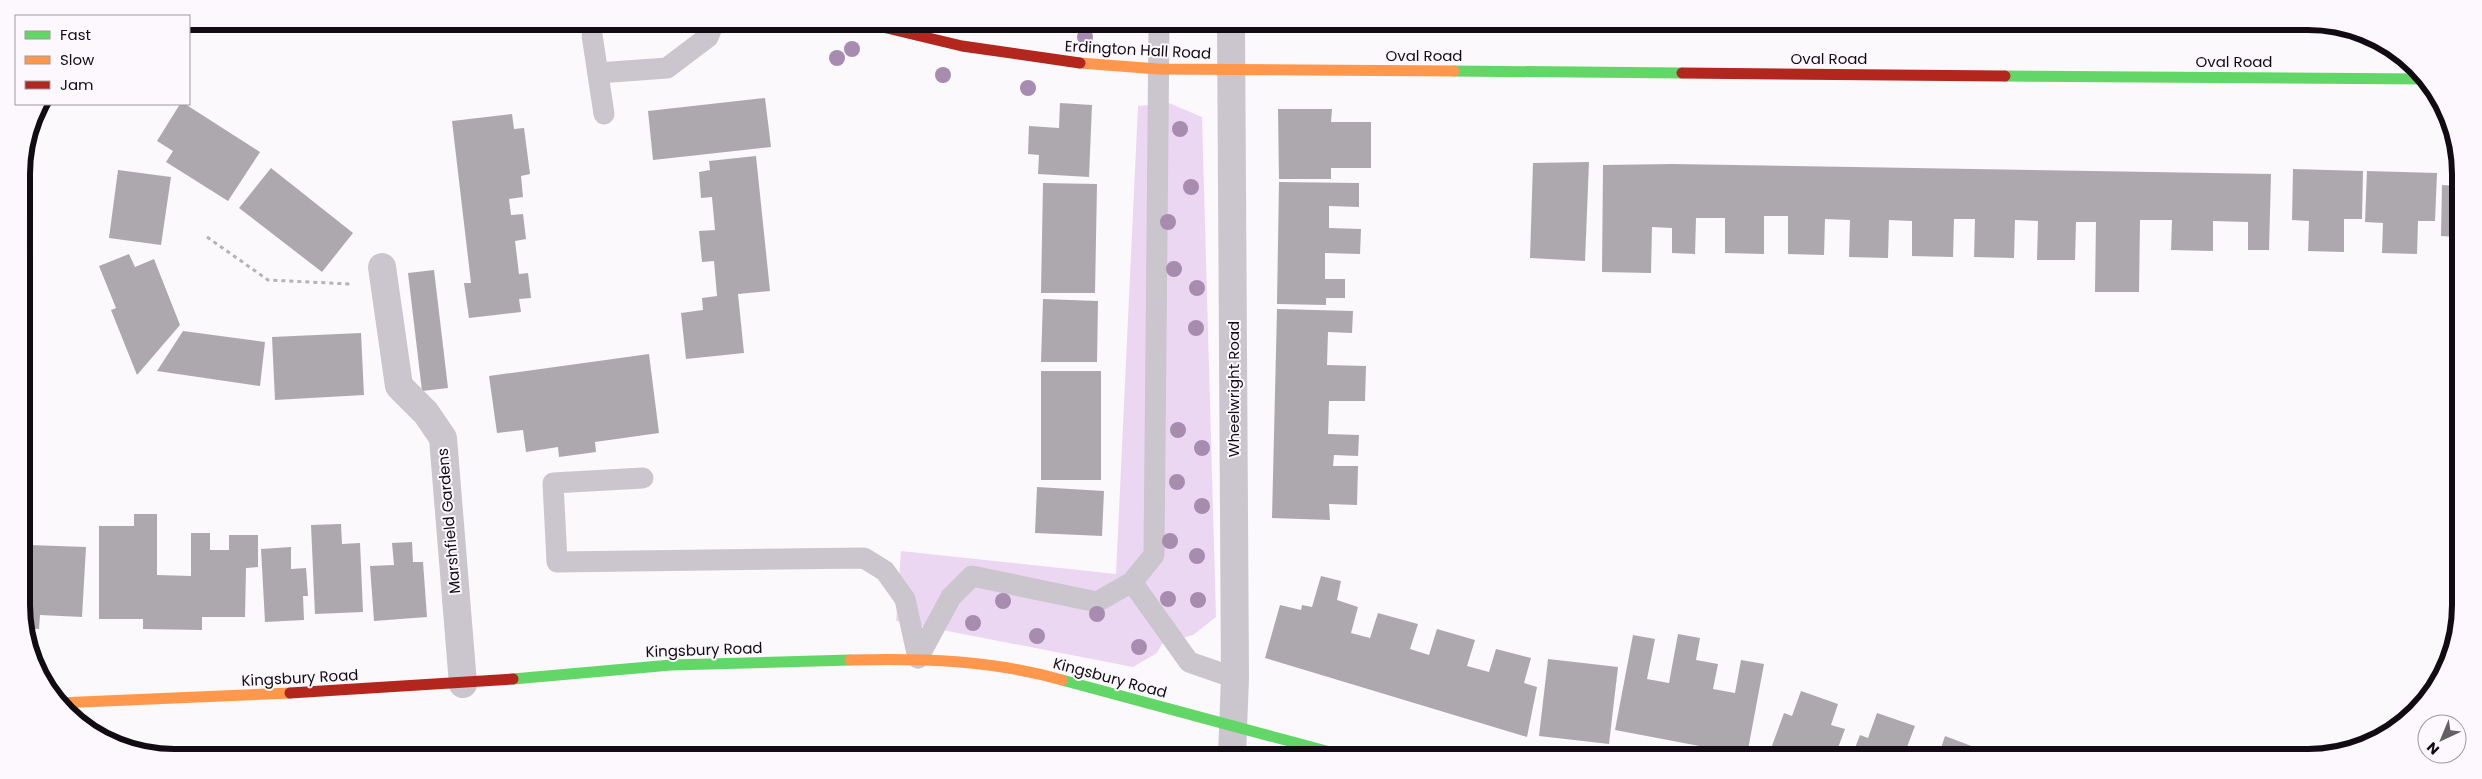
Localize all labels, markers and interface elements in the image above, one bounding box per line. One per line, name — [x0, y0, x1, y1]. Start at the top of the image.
legend — [15, 15, 190, 105]
text: Fast — [60, 24, 91, 45]
street label: Erdington Hall Road — [1064, 35, 1212, 64]
street label: Oval Road — [1385, 45, 1463, 66]
street label: Oval Road — [1790, 48, 1868, 69]
text: Slow — [60, 49, 95, 70]
street label: Oval Road — [2195, 51, 2273, 72]
text: Jam — [60, 74, 94, 95]
street label: Wheelwright Road — [1223, 321, 1244, 457]
street label: Marshfield Gardens — [432, 447, 465, 595]
street label: Kingsbury Road — [645, 637, 763, 662]
street label: Kingsbury Road — [1051, 652, 1169, 703]
street label: Kingsbury Road — [241, 664, 359, 691]
north arrow — [2417, 714, 2467, 764]
text: N — [2422, 738, 2444, 759]

